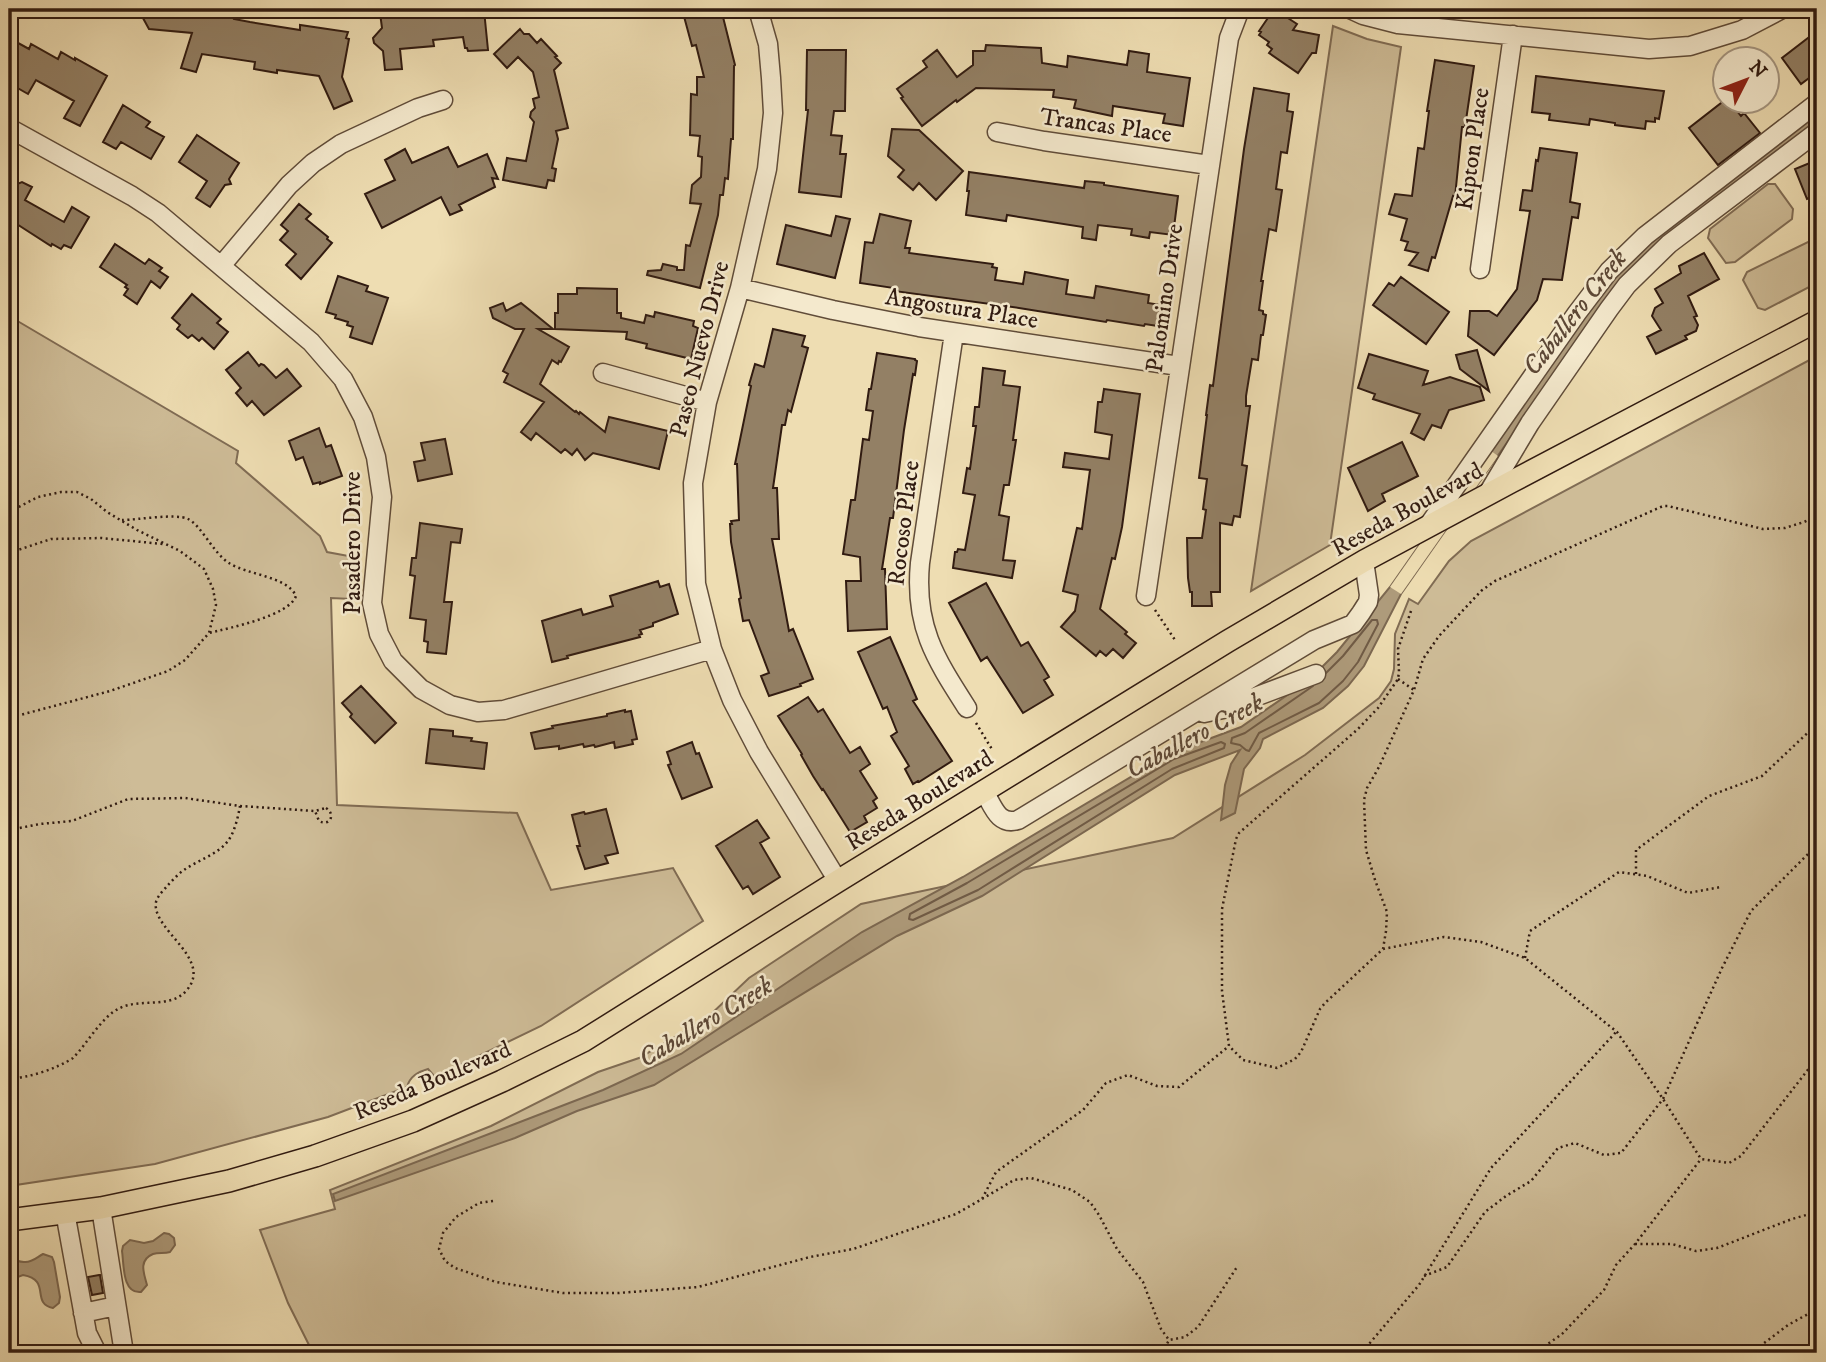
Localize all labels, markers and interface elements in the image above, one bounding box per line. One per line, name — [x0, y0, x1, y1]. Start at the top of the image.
north arrow — [1710, 46, 1780, 116]
text: N — [1744, 56, 1772, 83]
street label: Kipton Place — [1450, 86, 1496, 212]
street label: Trancas Place — [1038, 102, 1174, 150]
street label: Palomino Drive — [1140, 222, 1190, 374]
water label: Caballero Creek — [1516, 243, 1635, 383]
street label: Paseo Nuevo Drive — [664, 258, 736, 440]
street label: Angostura Place — [883, 282, 1040, 336]
street label: Reseda Boulevard — [1327, 456, 1488, 564]
street label: Rocoso Place — [881, 459, 927, 587]
street label: Pasadero Drive — [338, 471, 368, 615]
water label: Caballero Creek — [1120, 686, 1269, 786]
street label: Reseda Boulevard — [840, 744, 999, 858]
water label: Caballero Creek — [632, 969, 779, 1075]
street label: Reseda Boulevard — [349, 1034, 516, 1128]

